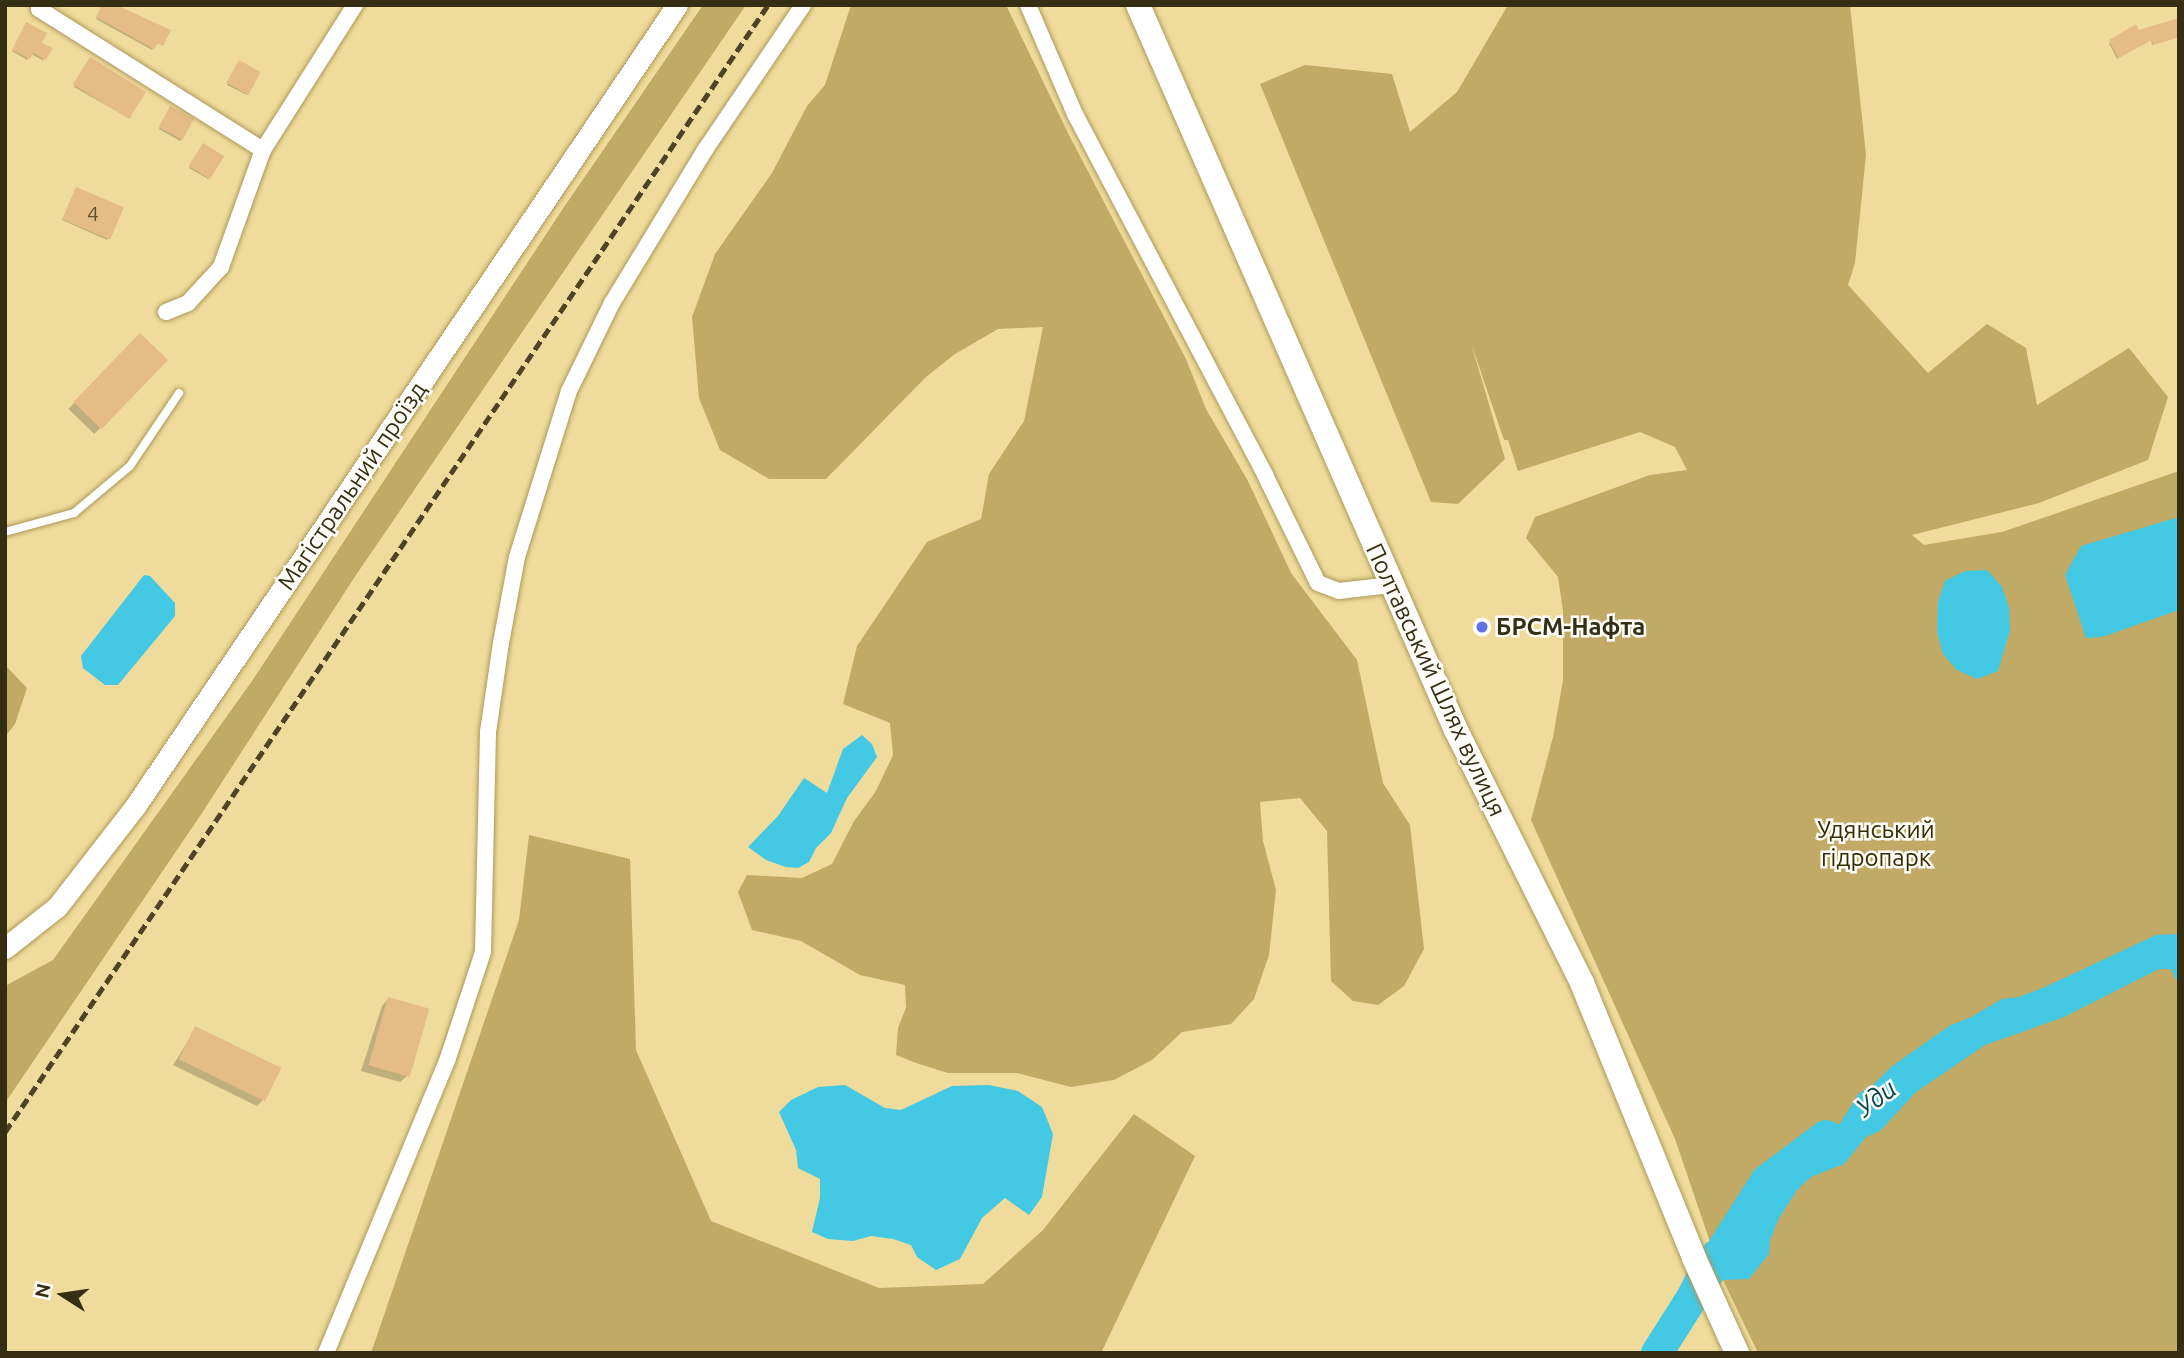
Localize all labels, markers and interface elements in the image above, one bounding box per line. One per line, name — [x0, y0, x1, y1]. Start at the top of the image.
house number: 4 — [87, 200, 99, 226]
street label: Магістральний проїзд — [272, 376, 432, 596]
street label: Полтавський Шлях вулиця — [1360, 539, 1512, 821]
place label: БРСМ-Нафта — [1496, 613, 1645, 641]
marker: БРСМ-Нафта — [1474, 619, 1490, 635]
park label: Удянський гідропарк — [1817, 816, 1935, 872]
water label: Уди — [1850, 1073, 1902, 1123]
north arrow — [28, 1260, 98, 1330]
text: N — [30, 1281, 55, 1300]

